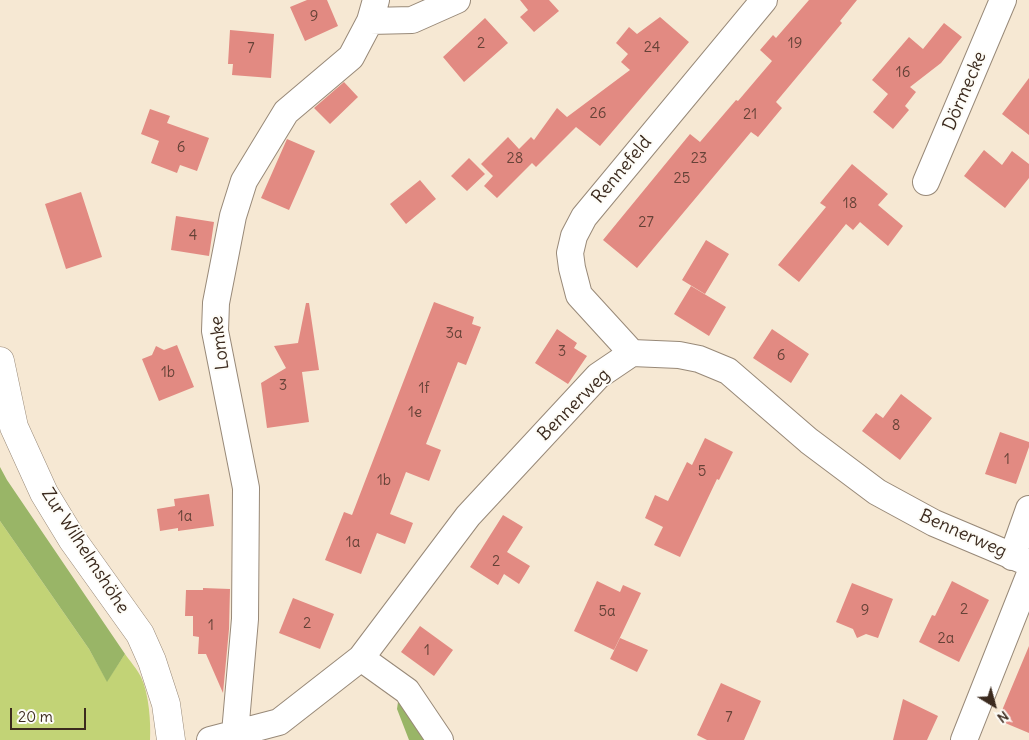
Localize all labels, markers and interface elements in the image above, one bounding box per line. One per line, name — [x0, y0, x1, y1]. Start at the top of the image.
house number: 9 — [310, 8, 318, 26]
house number: 2 — [477, 35, 485, 53]
house number: 19 — [788, 35, 802, 53]
house number: 24 — [644, 39, 660, 57]
house number: 7 — [247, 40, 255, 58]
street label: Dörmecke — [939, 48, 991, 134]
house number: 16 — [896, 64, 910, 82]
house number: 26 — [590, 105, 606, 123]
house number: 21 — [743, 106, 757, 124]
street label: Rennefeld — [588, 132, 656, 208]
house number: 6 — [177, 139, 185, 157]
house number: 28 — [507, 150, 523, 168]
house number: 23 — [691, 150, 707, 168]
house number: 25 — [674, 170, 690, 188]
house number: 18 — [843, 195, 857, 213]
house number: 27 — [638, 214, 654, 232]
house number: 4 — [189, 227, 197, 245]
street label: Lomke — [206, 315, 234, 371]
house number: 3a — [445, 325, 463, 343]
house number: 3 — [558, 343, 566, 361]
house number: 6 — [777, 347, 785, 365]
house number: 1b — [161, 364, 175, 382]
street label: Bennerweg — [533, 364, 615, 446]
house number: 3 — [279, 377, 287, 395]
house number: 1f — [419, 380, 429, 398]
house number: 1e — [408, 404, 422, 422]
house number: 8 — [892, 417, 900, 435]
house number: 1 — [1004, 451, 1010, 469]
house number: 5 — [698, 463, 706, 481]
house number: 1b — [377, 472, 391, 490]
street label: Zur Wilhelmshöhe — [36, 484, 134, 618]
street label: Bennerweg — [916, 505, 1010, 563]
house number: 1a — [178, 508, 192, 526]
house number: 1a — [346, 534, 360, 552]
house number: 2 — [492, 553, 500, 571]
house number: 2 — [960, 601, 968, 619]
house number: 9 — [861, 602, 869, 620]
house number: 5a — [598, 603, 616, 621]
house number: 2 — [303, 615, 311, 633]
house number: 1 — [208, 617, 214, 635]
house number: 2a — [938, 630, 954, 648]
house number: 1 — [424, 642, 430, 660]
north arrow — [969, 680, 1019, 730]
scale bar — [12, 698, 89, 730]
text: 20 m — [18, 707, 53, 726]
text: N — [994, 707, 1012, 727]
house number: 7 — [725, 709, 733, 727]

